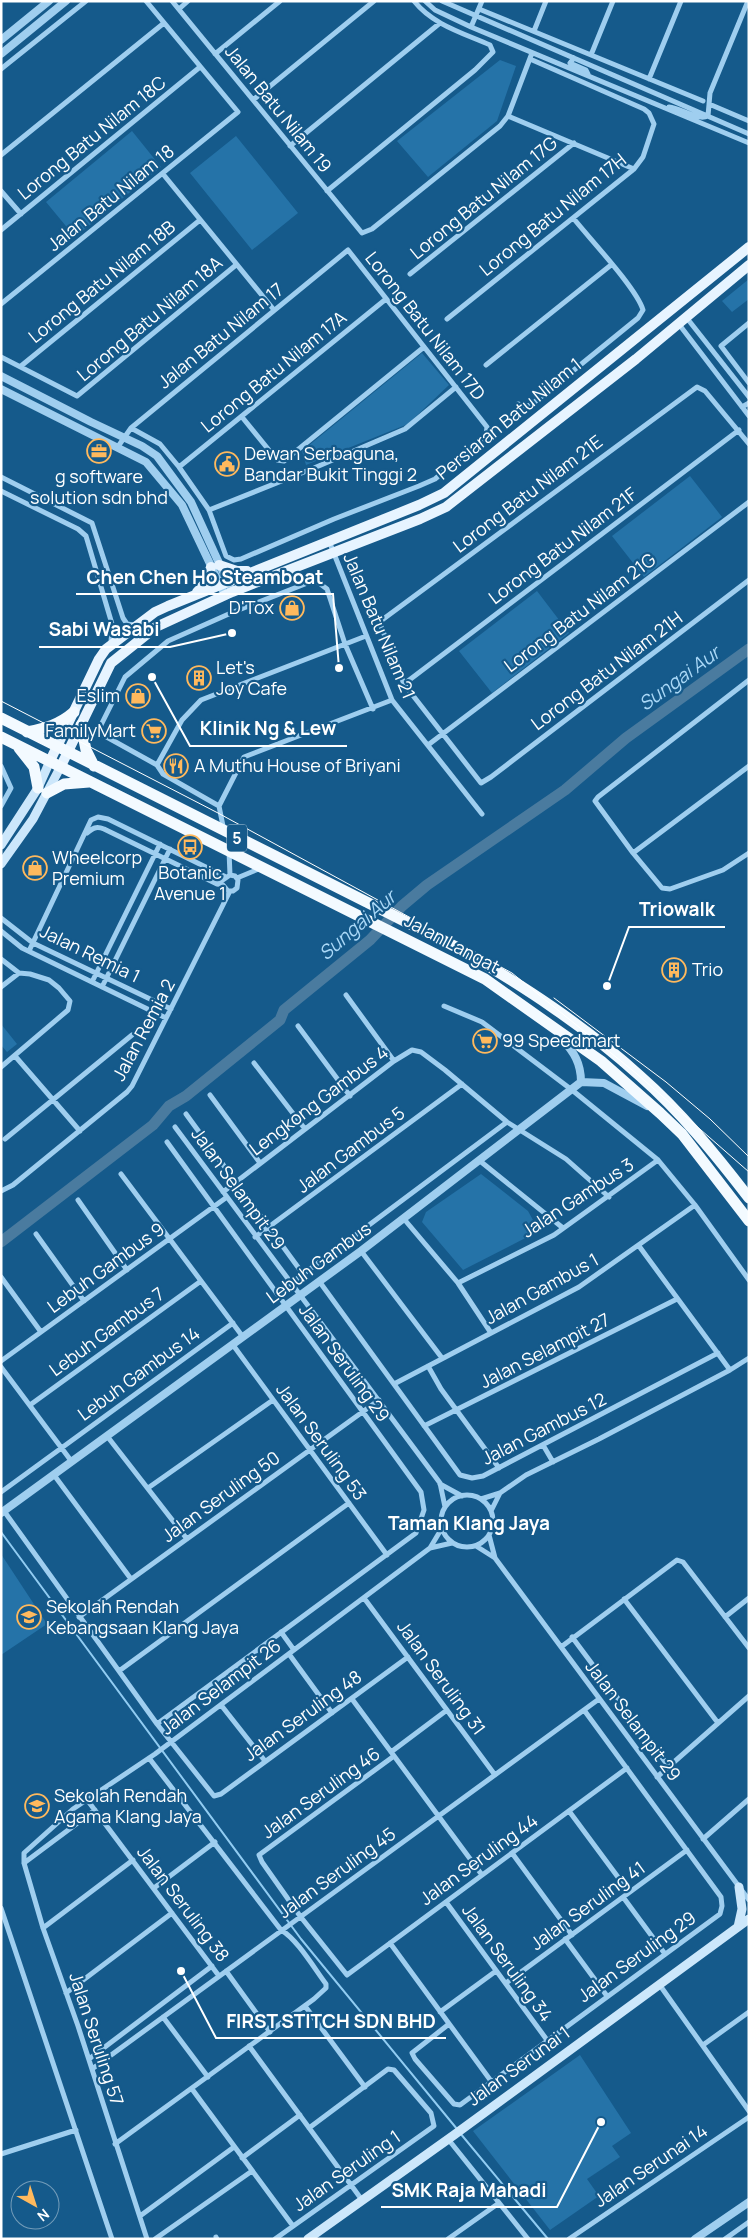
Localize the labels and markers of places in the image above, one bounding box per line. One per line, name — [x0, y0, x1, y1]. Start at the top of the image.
office icon: g software solution sdn bhd — [86, 438, 112, 464]
place label: Dewan Serbaguna, Bandar Bukit Tinggi 2 — [244, 441, 417, 486]
public building icon: Dewan Serbaguna, Bandar Bukit Tinggi 2 — [214, 451, 240, 477]
place label: g software solution sdn bhd — [30, 464, 168, 509]
callout: Chen Chen Ho Steamboat — [76, 560, 333, 594]
place label: D'Tox — [229, 595, 275, 619]
shop icon: D'Tox — [279, 595, 305, 621]
callout: Sabi Wasabi — [39, 613, 170, 647]
place label: Let's Joy Cafe — [216, 655, 287, 700]
building icon: Let's Joy Cafe — [186, 665, 212, 691]
place label: Eslim — [77, 683, 120, 707]
shop icon: Eslim — [125, 683, 151, 709]
callout: Klinik Ng & Lew — [190, 712, 347, 746]
place label: FamilyMart — [45, 718, 136, 742]
supermarket icon: FamilyMart — [141, 718, 167, 744]
restaurant icon: A Muthu House of Briyani — [163, 753, 189, 779]
place label: A Muthu House of Briyani — [194, 753, 401, 777]
bus stop icon: Botanic Avenue 1 — [177, 834, 203, 860]
place label: Wheelcorp Premium — [52, 845, 142, 890]
shop icon: Wheelcorp Premium — [22, 855, 48, 881]
place label: Botanic Avenue 1 — [154, 860, 226, 905]
callout: Triowalk — [629, 893, 725, 927]
building icon: Trio — [661, 957, 687, 983]
place label: Trio — [692, 957, 723, 981]
supermarket icon: 99 Speedmart — [472, 1028, 498, 1054]
place label: 99 Speedmart — [502, 1028, 620, 1052]
place label: Sekolah Rendah Kebangsaan Klang Jaya — [46, 1594, 239, 1639]
school or university icon: Sekolah Rendah Kebangsaan Klang Jaya — [16, 1604, 42, 1630]
place label: Sekolah Rendah Agama Klang Jaya — [54, 1783, 202, 1828]
school or university icon: Sekolah Rendah Agama Klang Jaya — [24, 1793, 50, 1819]
callout: FIRST STITCH SDN BHD — [216, 2004, 446, 2038]
callout: SMK Raja Mahadi — [381, 2173, 557, 2207]

